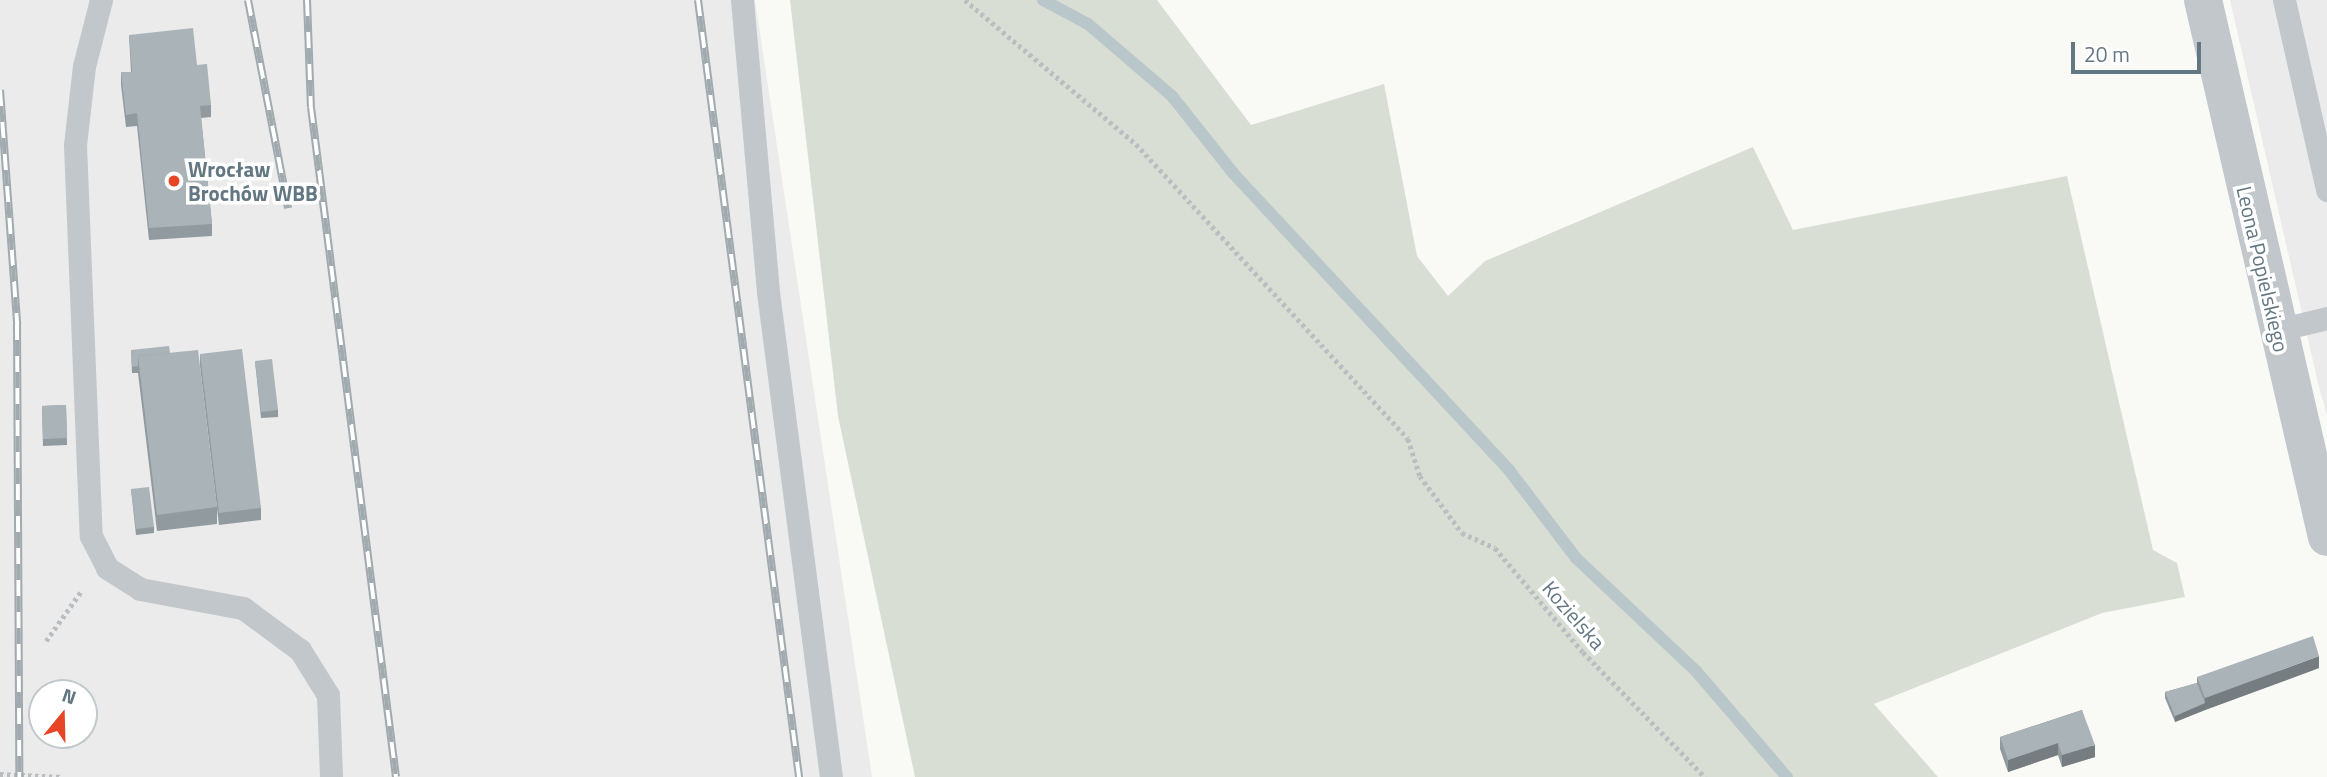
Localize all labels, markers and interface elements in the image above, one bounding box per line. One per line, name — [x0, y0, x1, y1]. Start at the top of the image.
scale bar — [2075, 28, 2204, 72]
text: 20 m — [2084, 38, 2130, 70]
place label: Wrocław Brochów WBB — [188, 156, 318, 206]
marker: Wrocław Brochów WBB — [166, 173, 182, 189]
street label: Leona Popielskiego — [2232, 184, 2294, 354]
street label: Kozielska — [1537, 576, 1611, 654]
north arrow — [28, 679, 98, 749]
text: N — [58, 680, 80, 711]

